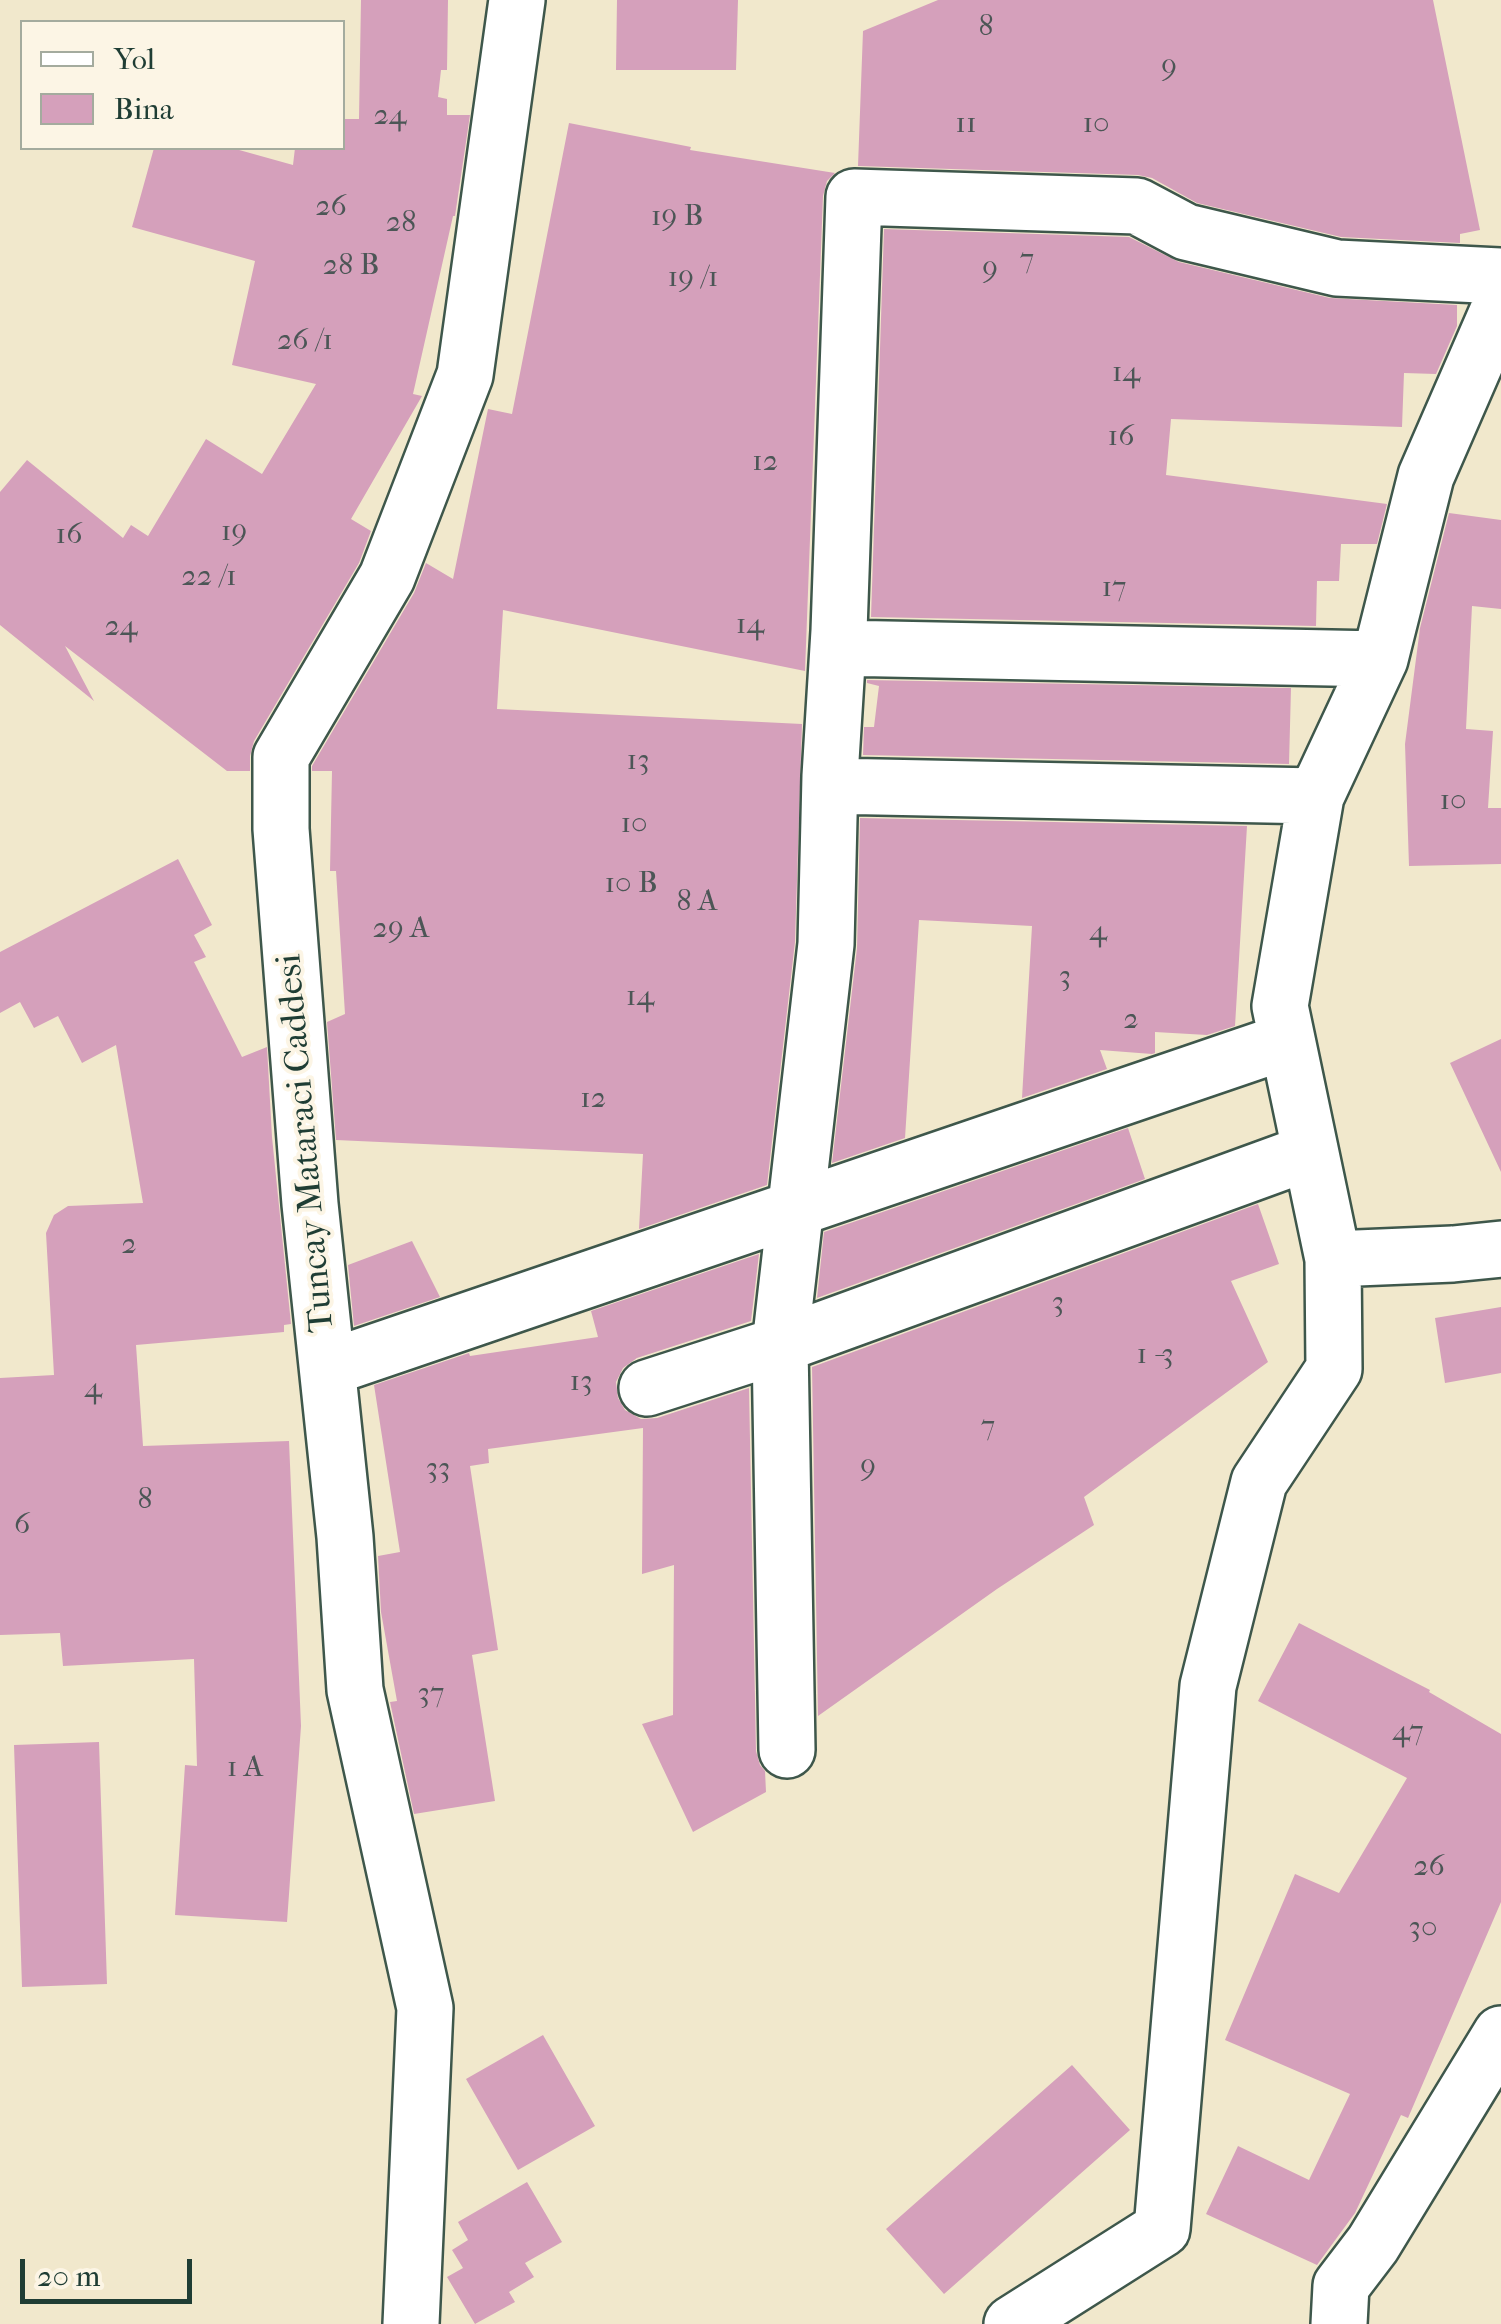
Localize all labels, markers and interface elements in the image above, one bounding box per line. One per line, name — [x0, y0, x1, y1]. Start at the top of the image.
house number: 8 — [978, 10, 994, 46]
legend — [20, 20, 345, 150]
text: Yol — [114, 42, 155, 77]
house number: 9 — [1161, 50, 1177, 86]
text: Bina — [114, 92, 174, 127]
house number: 24 — [373, 99, 407, 135]
house number: 11 — [955, 107, 977, 143]
house number: 10 — [1082, 107, 1110, 143]
house number: 26 — [315, 190, 347, 226]
house number: 19 B — [651, 200, 703, 236]
house number: 28 — [386, 206, 416, 242]
house number: 7 — [1020, 243, 1034, 279]
house number: 28 B — [323, 249, 379, 285]
house number: 9 — [982, 252, 998, 288]
house number: 19 /1 — [668, 261, 718, 297]
house number: 26 /1 — [277, 324, 333, 360]
house number: 14 — [1112, 356, 1140, 392]
house number: 16 — [1108, 420, 1134, 456]
house number: 12 — [752, 445, 778, 481]
house number: 19 — [221, 515, 247, 551]
house number: 16 — [56, 518, 82, 554]
house number: 22 /1 — [181, 560, 237, 596]
house number: 17 — [1101, 571, 1127, 607]
house number: 14 — [736, 608, 764, 644]
house number: 24 — [104, 610, 138, 646]
house number: 13 — [626, 744, 650, 780]
house number: 10 — [1439, 784, 1467, 820]
house number: 10 — [620, 807, 648, 843]
house number: 10 B — [604, 867, 658, 903]
house number: 8 A — [677, 885, 717, 921]
house number: 29 A — [372, 912, 430, 948]
house number: 4 — [1089, 915, 1107, 951]
street label: Tuncay Mataraci Caddesi — [270, 952, 344, 1334]
house number: 3 — [1059, 960, 1071, 996]
house number: 14 — [626, 980, 654, 1016]
house number: 2 — [1123, 1003, 1139, 1039]
house number: 12 — [580, 1082, 606, 1118]
house number: 2 — [121, 1228, 137, 1264]
house number: 3 — [1052, 1286, 1064, 1322]
house number: 1 -3 — [1136, 1338, 1174, 1374]
house number: 13 — [569, 1365, 593, 1401]
house number: 4 — [84, 1372, 102, 1408]
house number: 7 — [981, 1410, 995, 1446]
house number: 9 — [860, 1450, 876, 1486]
house number: 33 — [426, 1452, 450, 1488]
house number: 8 — [137, 1483, 153, 1519]
house number: 6 — [14, 1508, 30, 1544]
house number: 37 — [418, 1677, 444, 1713]
house number: 47 — [1392, 1715, 1424, 1751]
house number: 1 A — [227, 1751, 263, 1787]
house number: 26 — [1413, 1850, 1445, 1886]
house number: 30 — [1409, 1911, 1437, 1947]
scale bar — [25, 2239, 198, 2301]
text: 20 m — [37, 2259, 100, 2294]

